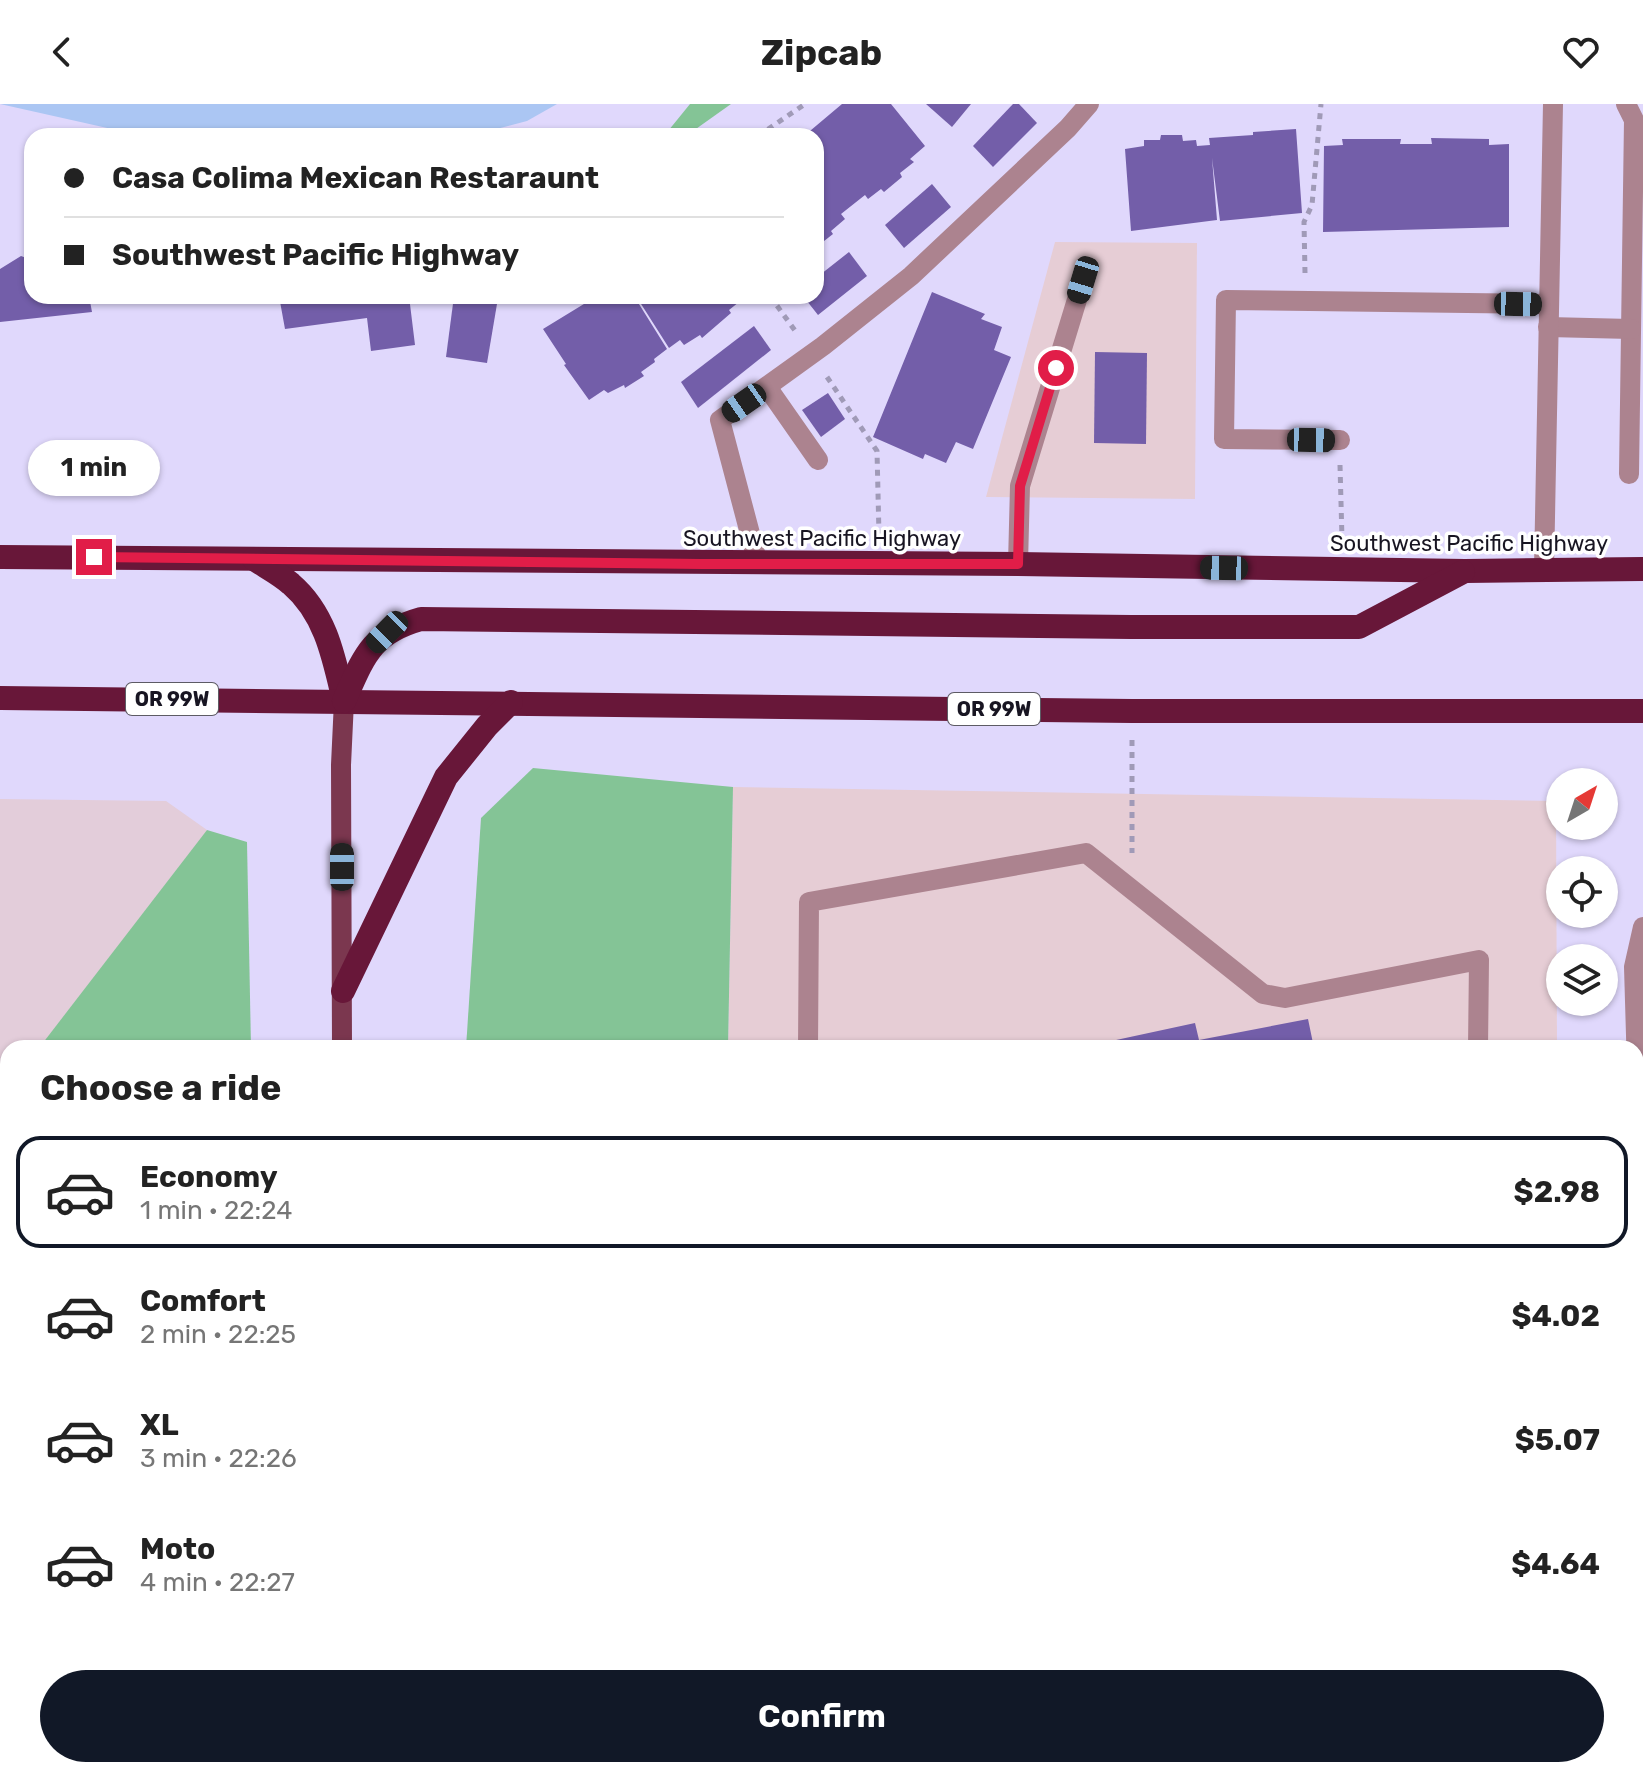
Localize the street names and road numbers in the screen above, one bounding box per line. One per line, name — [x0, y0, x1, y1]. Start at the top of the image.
street label: Southwest Pacific Highway — [683, 525, 961, 552]
street label: Southwest Pacific Highway — [1330, 530, 1608, 557]
road number: OR 99W — [126, 683, 218, 715]
road number: OR 99W — [948, 693, 1040, 725]

